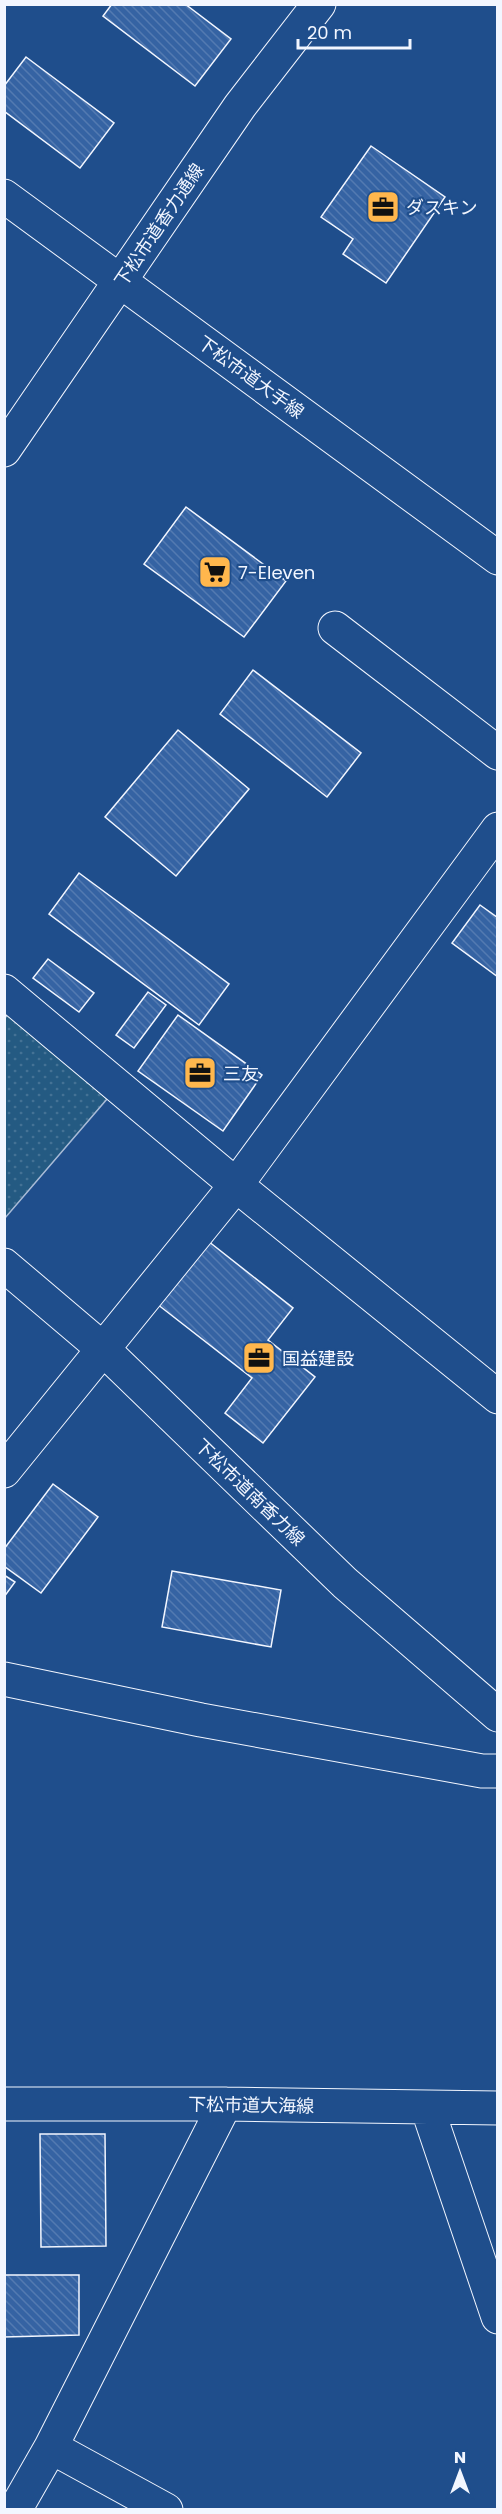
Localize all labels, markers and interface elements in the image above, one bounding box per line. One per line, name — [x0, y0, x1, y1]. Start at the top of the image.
scale bar — [298, 12, 410, 50]
text: 20 m — [307, 20, 352, 45]
street label: 下松市道香力通線 — [108, 158, 210, 292]
office icon: ダスキン — [365, 189, 401, 225]
place label: ダスキン — [406, 195, 477, 220]
street label: 下松市道大手線 — [193, 330, 309, 424]
supermarket icon: 7-Eleven — [197, 554, 233, 590]
place label: 7-Eleven — [238, 560, 315, 585]
office icon: 三友 — [182, 1055, 218, 1091]
place label: 三友 — [223, 1061, 259, 1086]
office icon: 国益建設 — [241, 1340, 277, 1376]
place label: 国益建設 — [282, 1346, 354, 1371]
street label: 下松市道南香力線 — [190, 1433, 310, 1551]
street label: 下松市道大海線 — [188, 2091, 314, 2119]
north arrow — [430, 2442, 490, 2502]
text: N — [454, 2446, 466, 2469]

